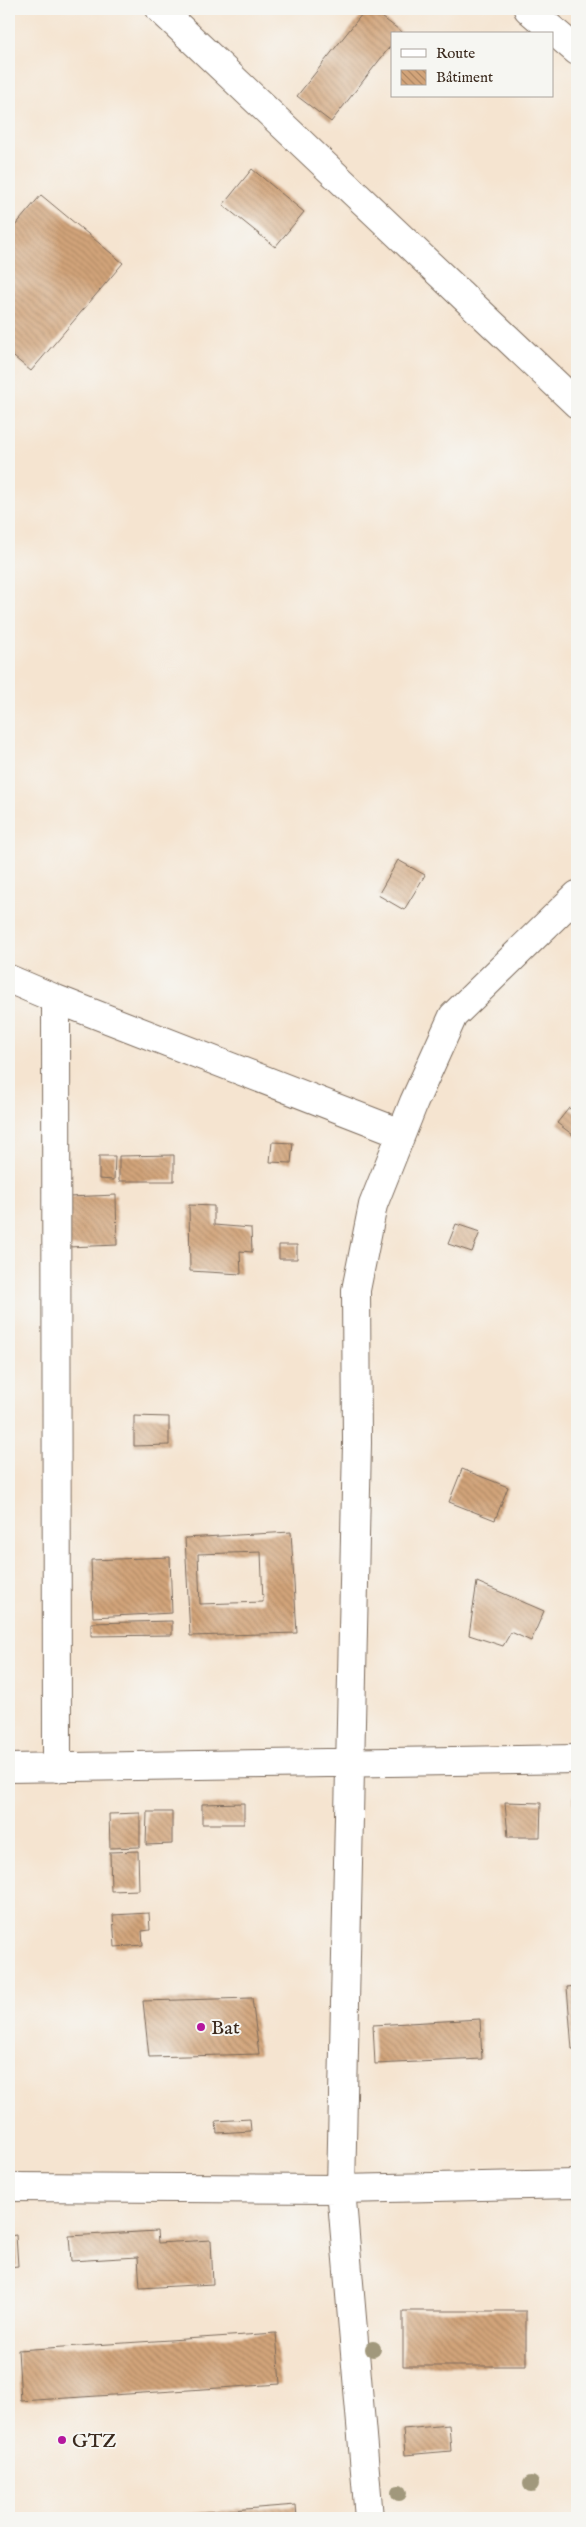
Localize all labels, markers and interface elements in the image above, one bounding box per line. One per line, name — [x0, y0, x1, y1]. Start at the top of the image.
legend — [391, 32, 554, 98]
text: Route — [436, 44, 475, 63]
text: Bâtiment — [436, 68, 493, 87]
place label: Bat — [211, 2016, 240, 2041]
marker: Bat — [195, 2021, 207, 2033]
place label: GTZ — [72, 2429, 116, 2454]
marker: GTZ — [56, 2434, 68, 2446]

